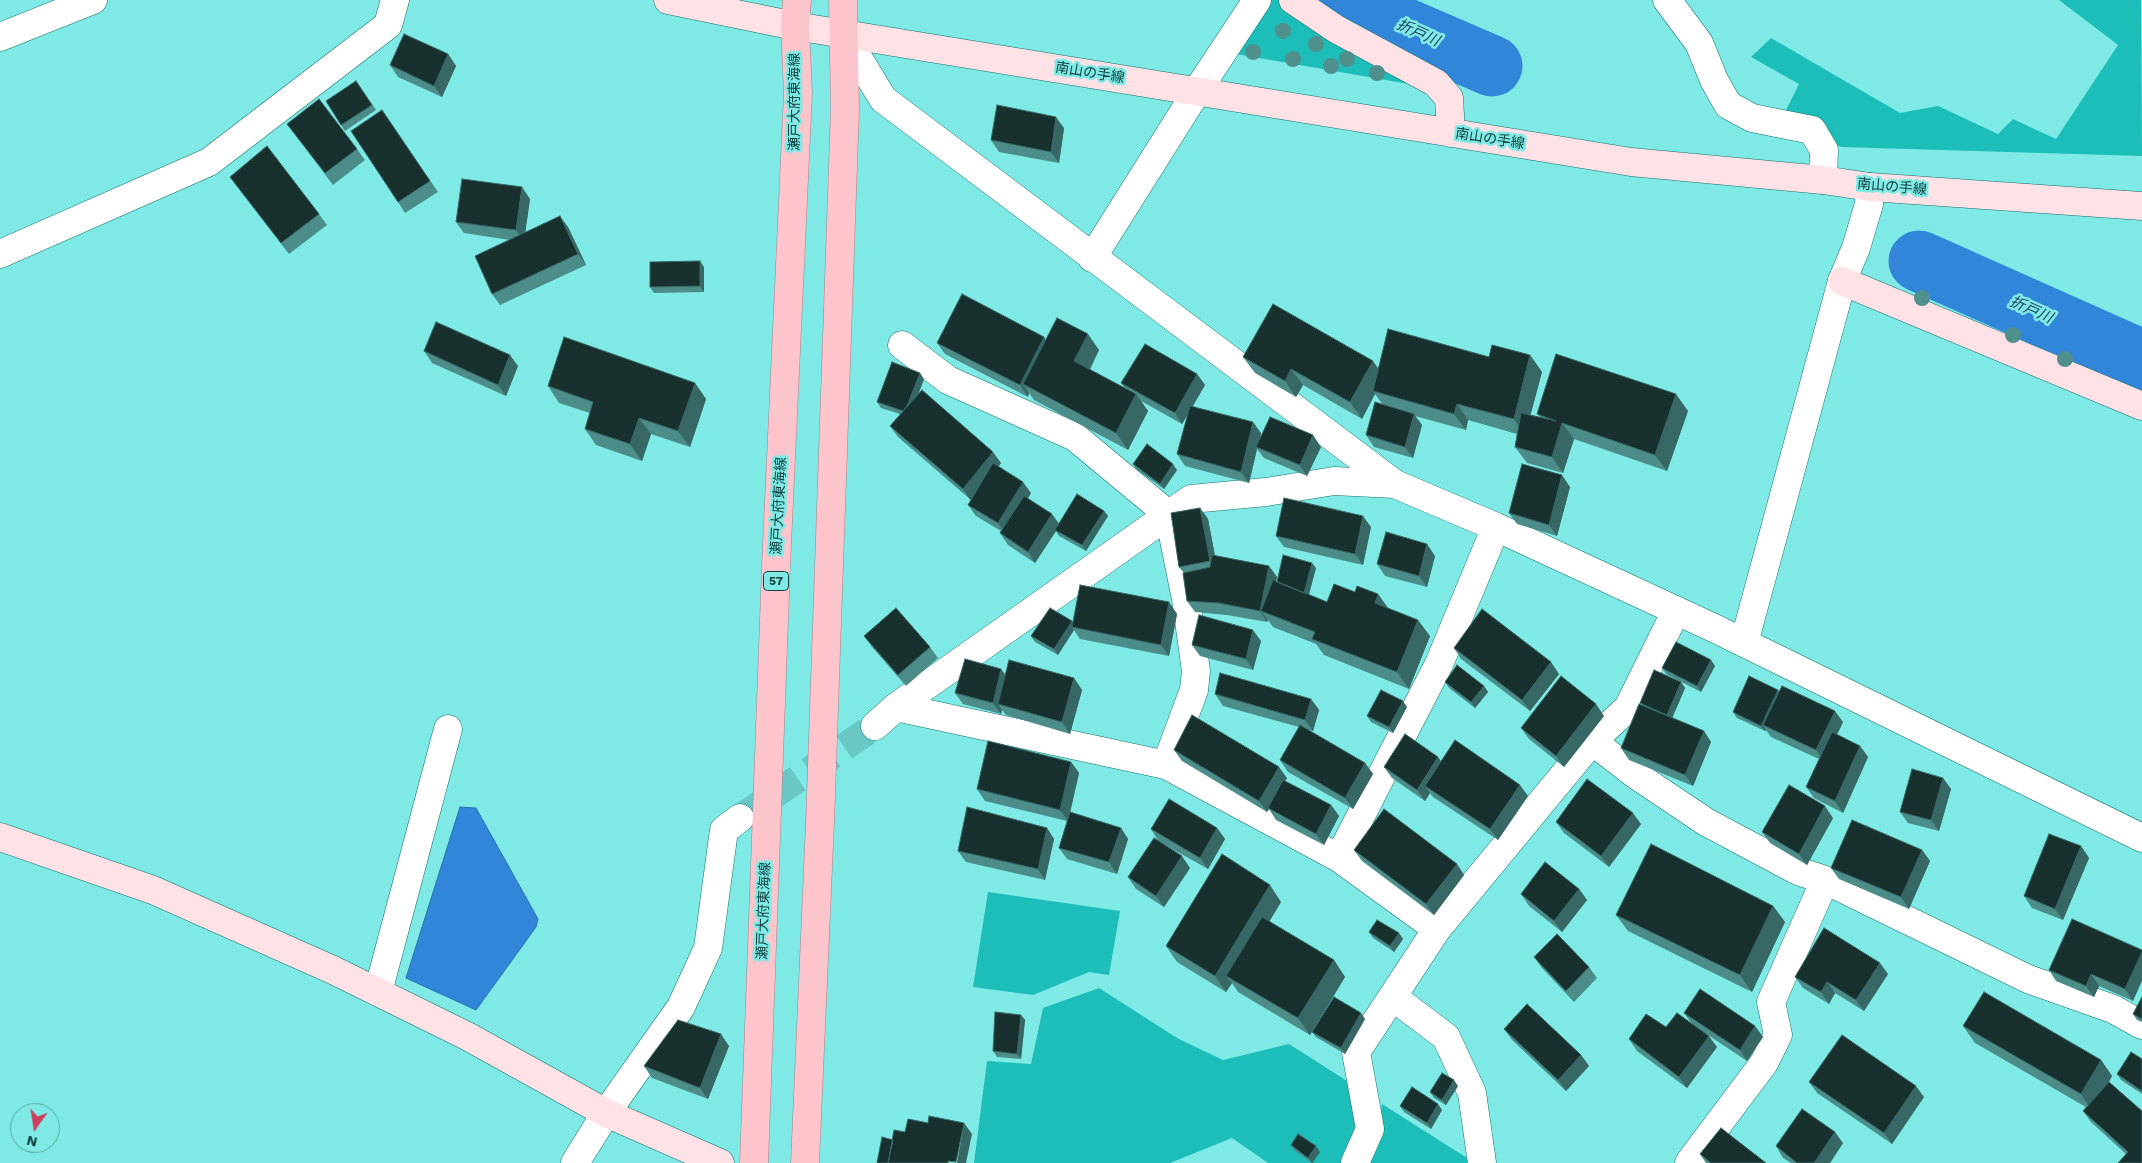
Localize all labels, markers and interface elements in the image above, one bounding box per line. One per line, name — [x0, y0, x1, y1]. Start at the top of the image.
water label: 折戸川 — [1394, 16, 1442, 50]
street label: 瀬戸大府東海線 — [787, 53, 803, 151]
street label: 南山の手線 — [1054, 59, 1126, 87]
street label: 南山の手線 — [1454, 125, 1526, 153]
street label: 南山の手線 — [1856, 176, 1928, 198]
water label: 折戸川 — [2007, 293, 2055, 327]
street label: 瀬戸大府東海線 — [768, 457, 790, 555]
road number: 57 — [764, 572, 788, 590]
street label: 瀬戸大府東海線 — [754, 862, 774, 960]
north arrow — [10, 1103, 60, 1153]
text: N — [25, 1133, 39, 1151]

